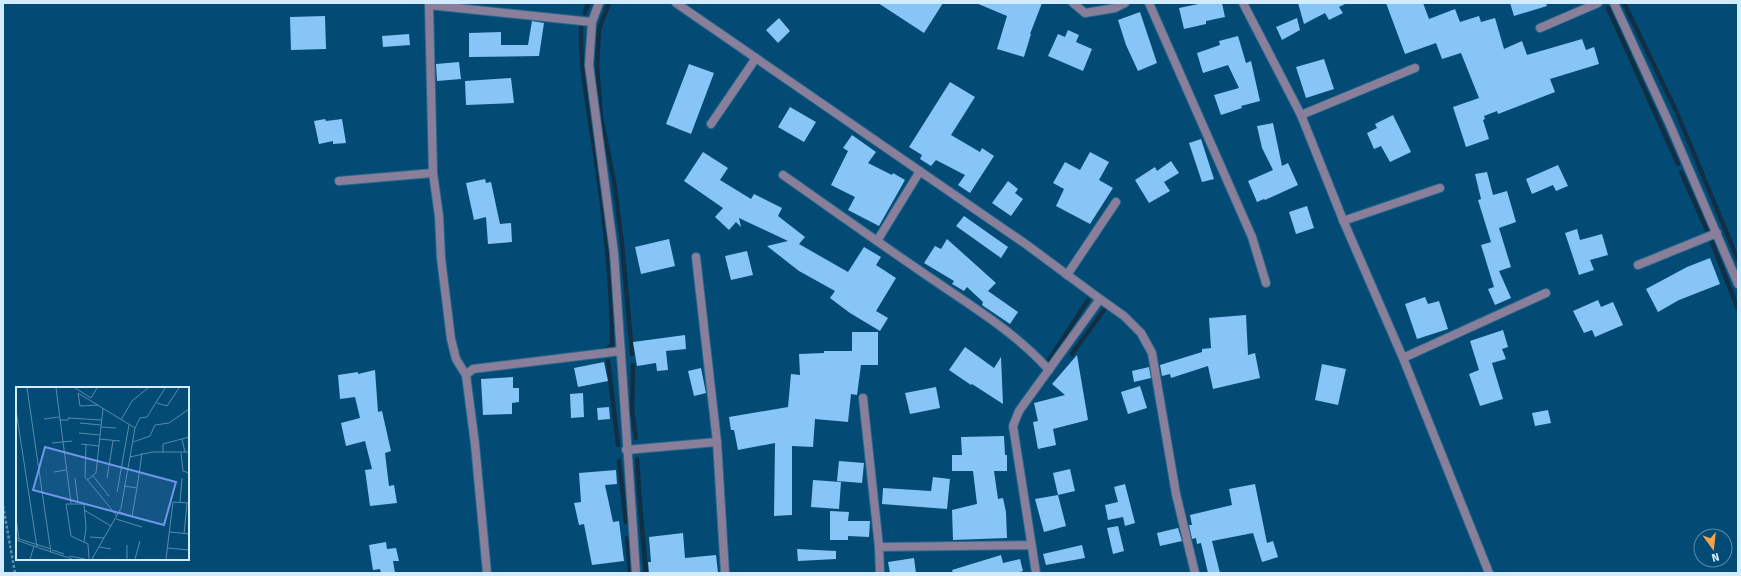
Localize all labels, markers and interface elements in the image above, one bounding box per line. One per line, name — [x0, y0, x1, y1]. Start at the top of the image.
inset map — [16, 387, 189, 560]
north arrow — [1693, 528, 1733, 568]
text: N — [1710, 550, 1721, 564]

